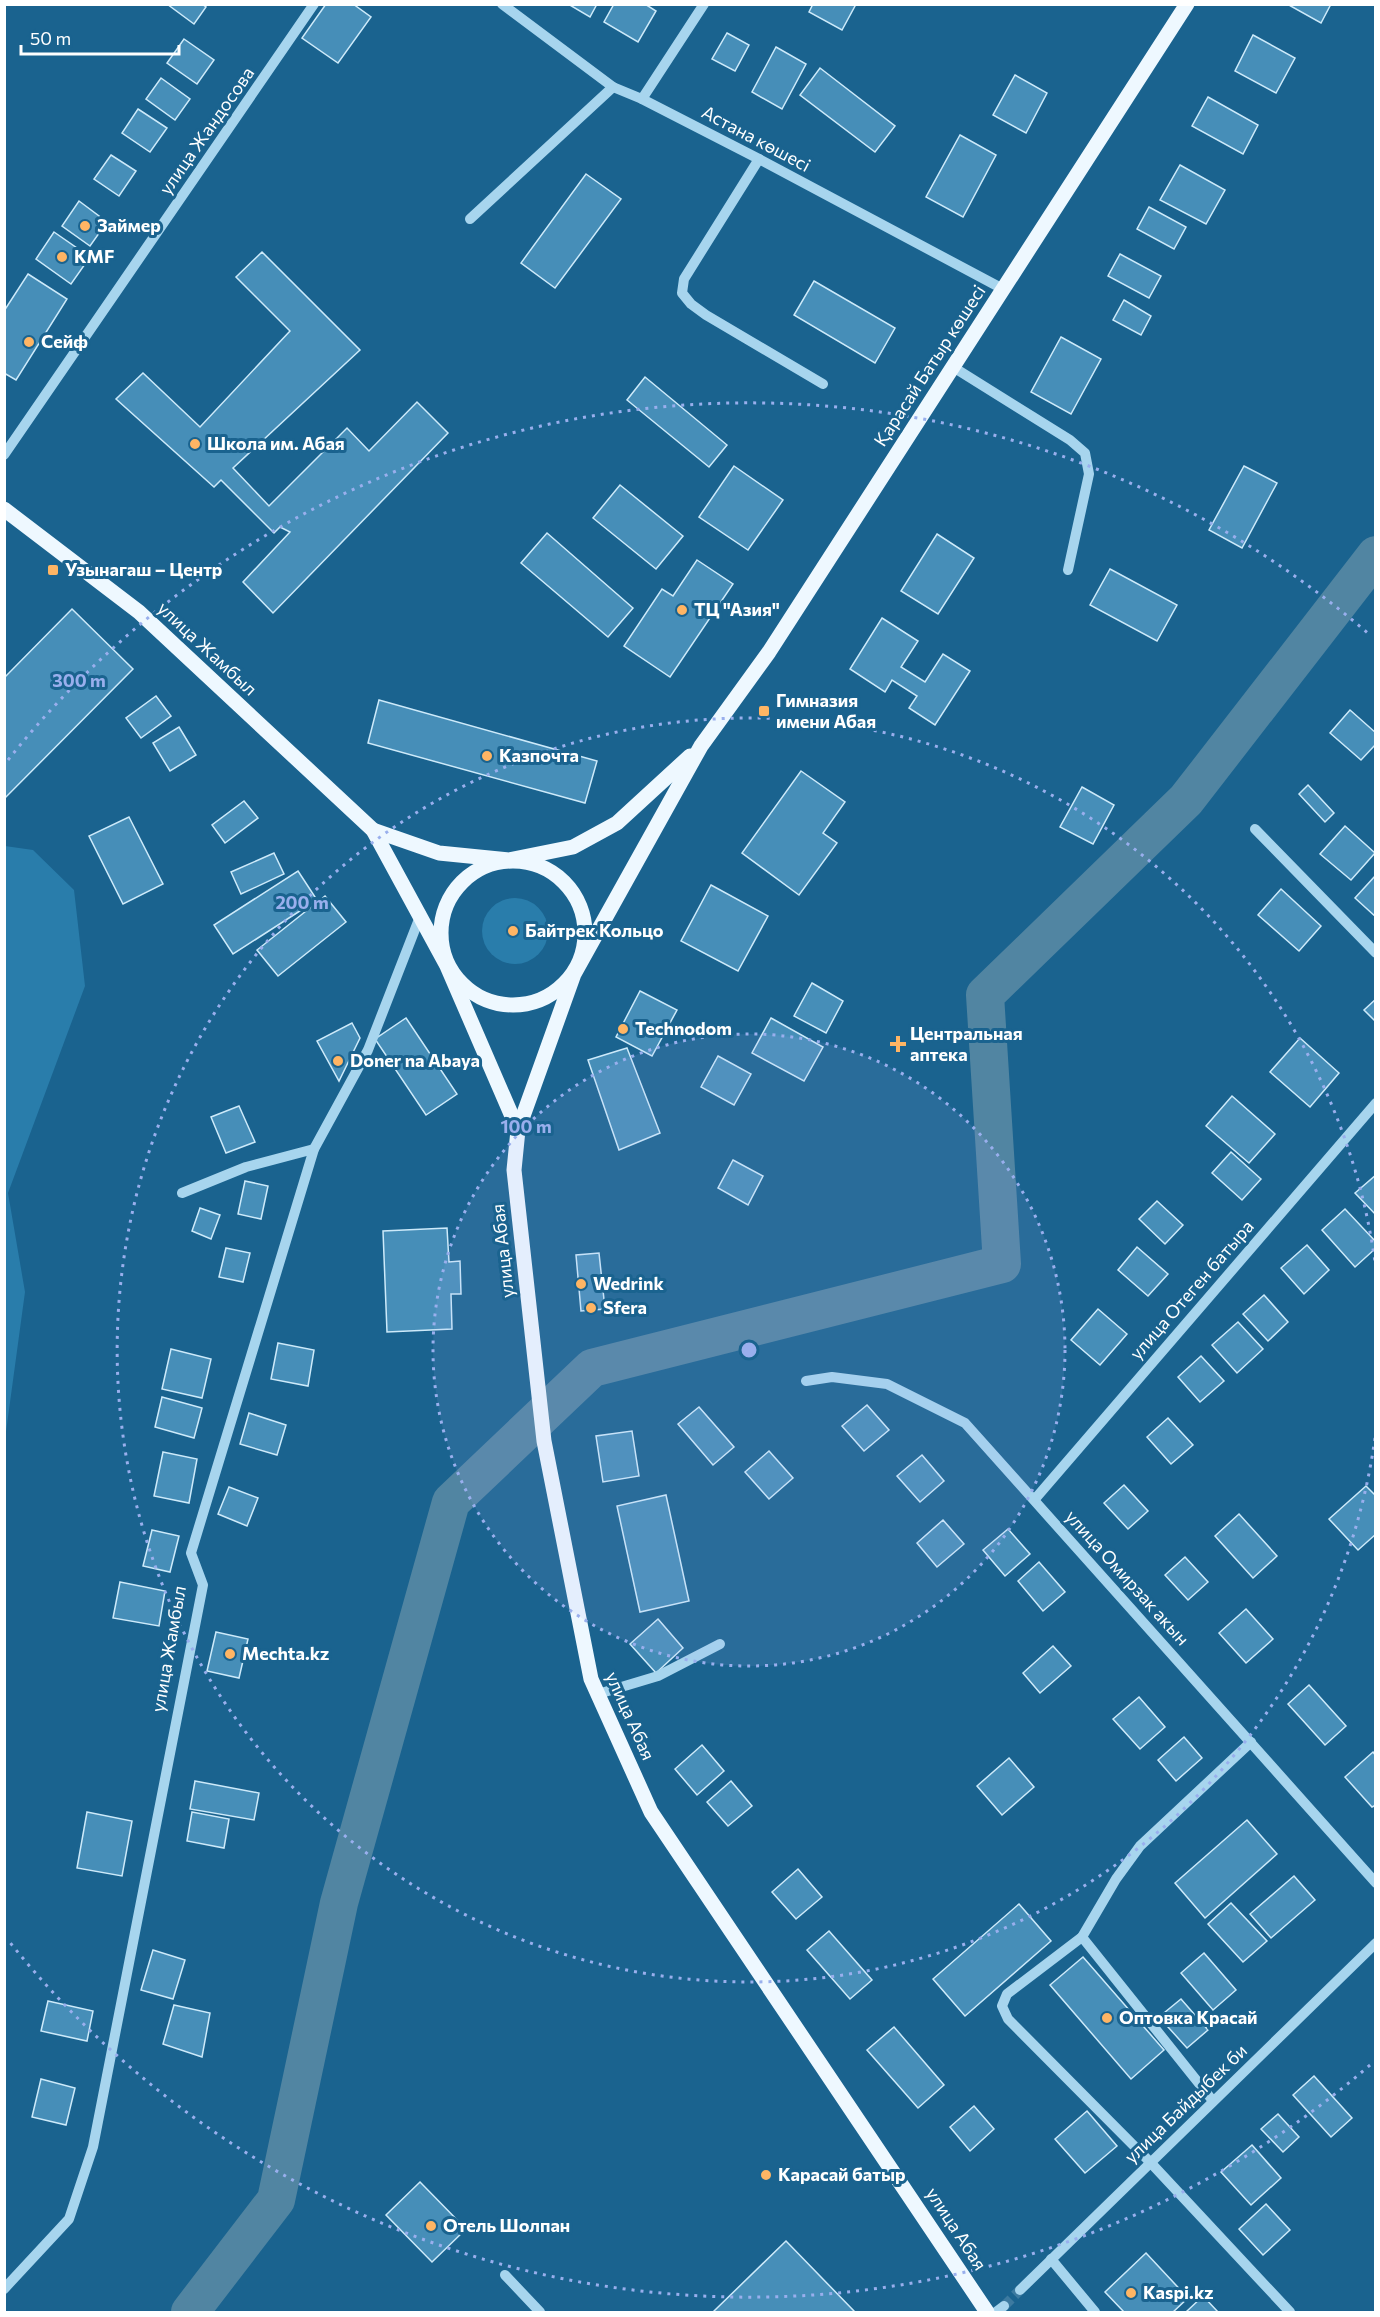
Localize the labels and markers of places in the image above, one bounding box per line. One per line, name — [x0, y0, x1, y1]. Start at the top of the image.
place label: Займер — [97, 214, 161, 236]
marker: Займер — [78, 219, 92, 233]
place label: KMF — [74, 245, 114, 267]
marker: KMF — [55, 250, 69, 264]
place label: Сейф — [41, 330, 88, 352]
marker: Сейф — [22, 335, 36, 349]
place label: Школа им. Абая — [207, 432, 345, 454]
marker: Школа им. Абая — [188, 437, 202, 451]
place label: Узынагаш – Центр — [65, 558, 222, 580]
marker: Узынагаш – Центр — [46, 563, 60, 577]
place label: ТЦ "Азия" — [694, 598, 780, 620]
marker: ТЦ "Азия" — [675, 603, 689, 617]
place label: Гимназия имени Абая — [776, 689, 876, 732]
marker: Гимназия имени Абая — [757, 704, 771, 718]
place label: Казпочта — [499, 744, 579, 766]
marker: Казпочта — [480, 749, 494, 763]
place label: Байтрек Кольцо — [525, 919, 664, 941]
marker: Байтрек Кольцо — [506, 924, 520, 938]
place label: Technodom — [635, 1017, 732, 1039]
marker: Technodom — [616, 1022, 630, 1036]
place label: Центральная аптека — [910, 1022, 1023, 1065]
marker: Центральная аптека — [891, 1037, 905, 1051]
place label: Doner na Abaya — [350, 1049, 480, 1071]
marker: Doner na Abaya — [331, 1054, 345, 1068]
place label: Wedrink — [593, 1272, 664, 1294]
marker: Wedrink — [574, 1277, 588, 1291]
place label: Sfera — [603, 1296, 647, 1318]
marker: Sfera — [584, 1301, 598, 1315]
centre of rings — [739, 1340, 759, 1360]
place label: Mechta.kz — [242, 1642, 329, 1664]
marker: Mechta.kz — [223, 1647, 237, 1661]
place label: Оптовка Красай — [1119, 2006, 1258, 2028]
marker: Оптовка Красай — [1100, 2011, 1114, 2025]
place label: Карасай батыр — [778, 2163, 906, 2185]
marker: Карасай батыр — [759, 2168, 773, 2182]
place label: Отель Шолпан — [443, 2214, 570, 2236]
marker: Отель Шолпан — [424, 2219, 438, 2233]
place label: Kaspi.kz — [1143, 2281, 1214, 2303]
marker: Kaspi.kz — [1124, 2286, 1138, 2300]

